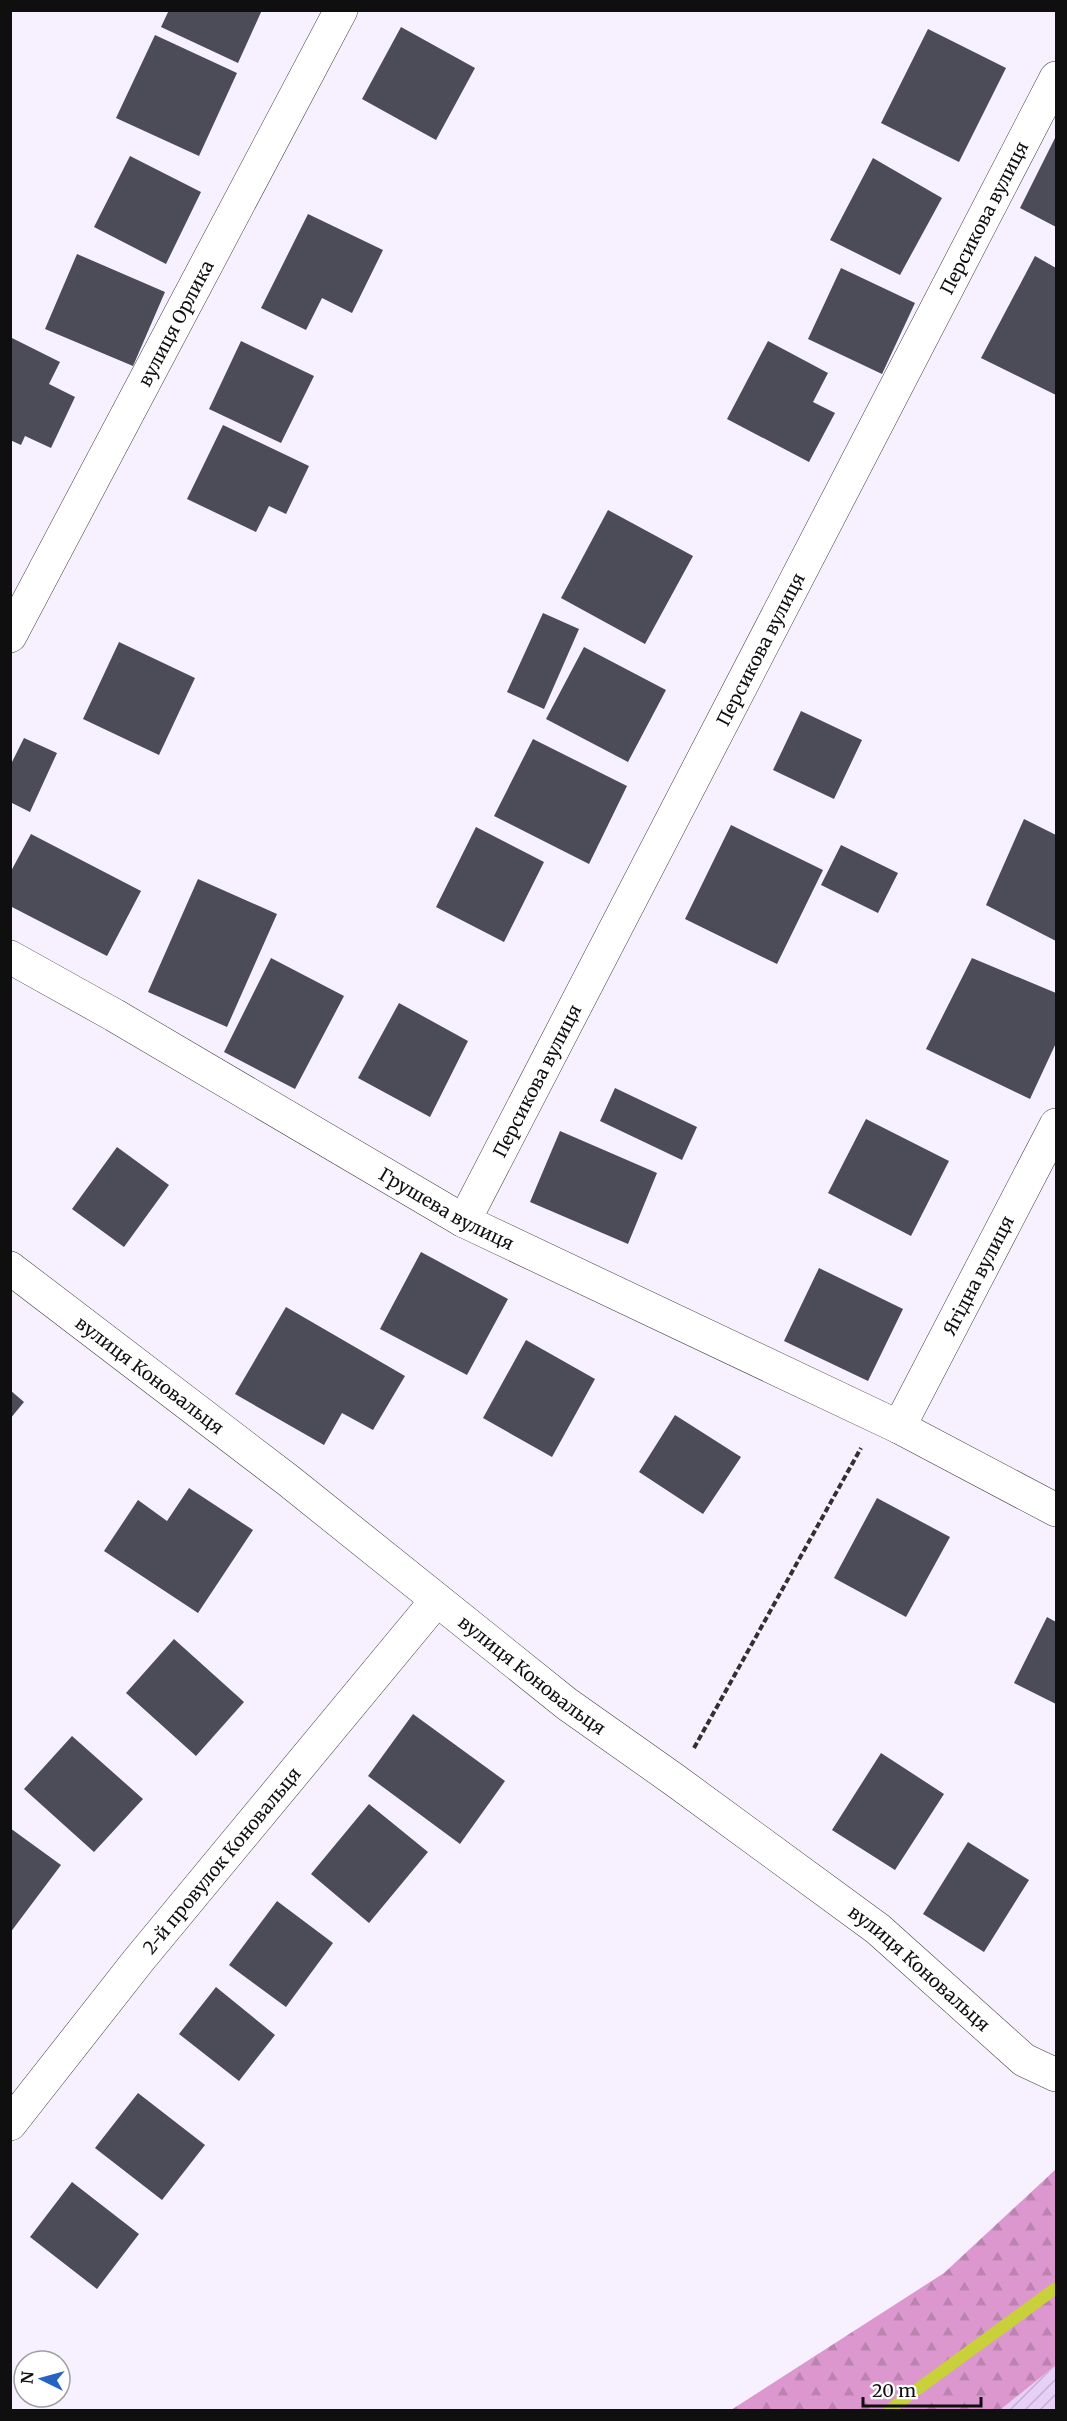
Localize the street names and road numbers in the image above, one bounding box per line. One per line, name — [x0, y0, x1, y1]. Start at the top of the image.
street label: Персикова вулиця — [935, 137, 1033, 298]
street label: вулиця Орлика — [133, 256, 218, 390]
street label: Персикова вулиця — [711, 568, 809, 730]
street label: Персикова вулиця — [488, 1000, 586, 1161]
street label: Грушева вулиця — [375, 1162, 518, 1255]
street label: Ягідна вулиця — [937, 1211, 1019, 1339]
street label: вулиця Коновальця — [71, 1311, 229, 1439]
street label: вулиця Коновальця — [454, 1610, 611, 1739]
street label: 2-й провулок Коновальця — [137, 1762, 306, 1958]
street label: вулиця Коновальця — [844, 1900, 995, 2036]

